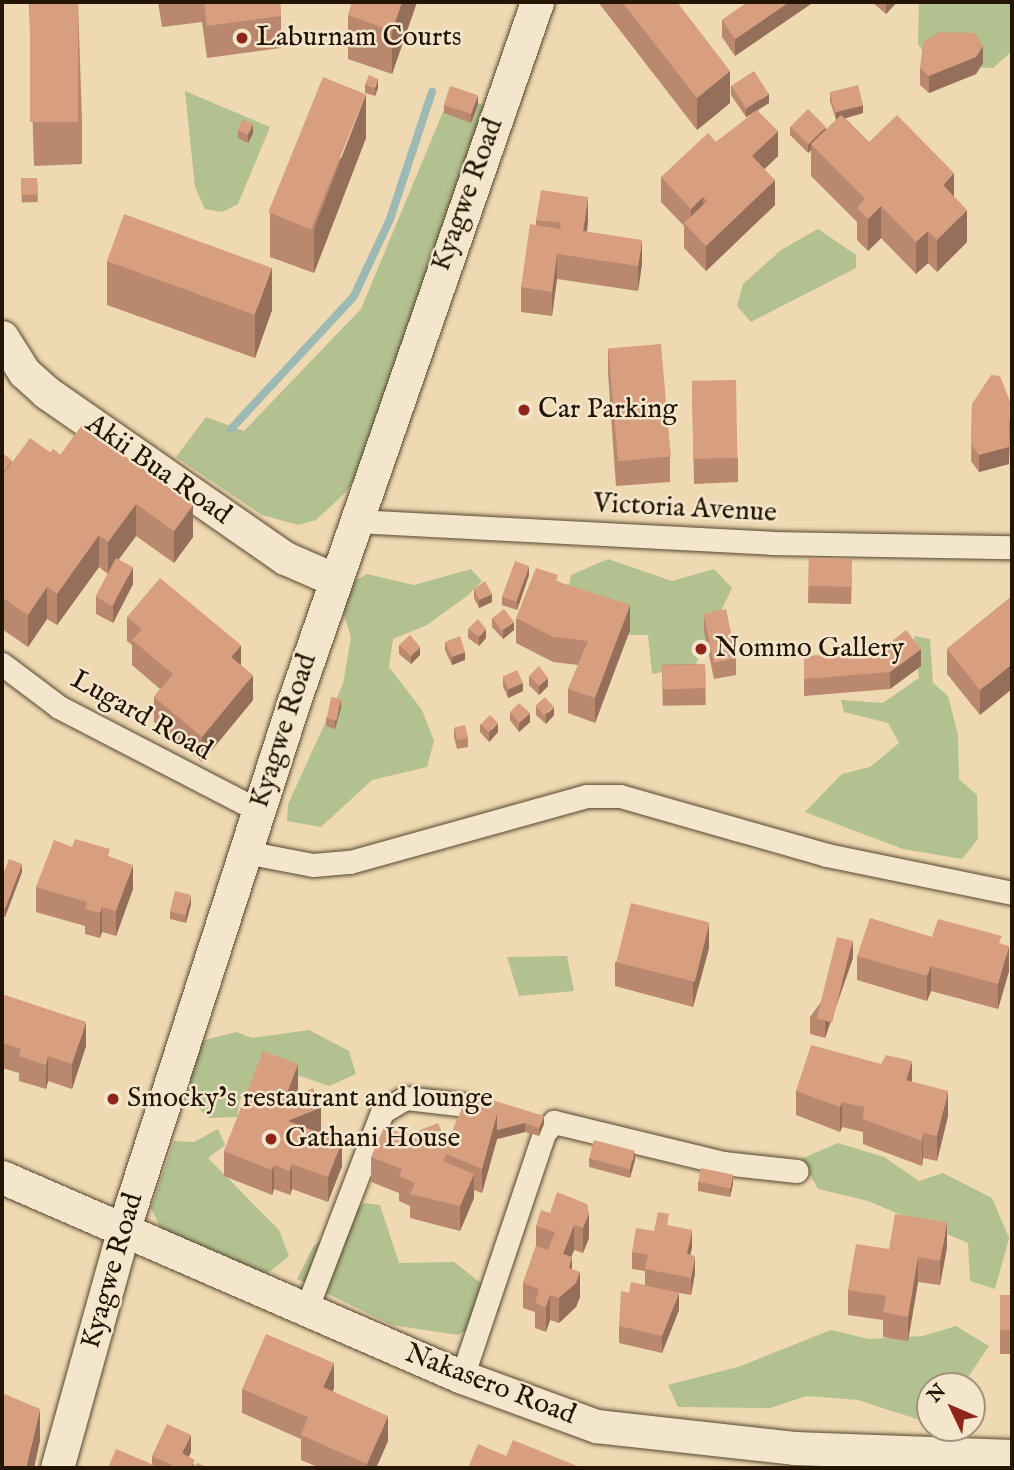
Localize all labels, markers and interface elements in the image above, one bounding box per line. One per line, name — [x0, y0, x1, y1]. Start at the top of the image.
place label: Laburnam Courts — [256, 21, 462, 55]
marker: Laburnam Courts — [234, 30, 250, 46]
street label: Kyagwe Road — [425, 114, 511, 276]
place label: Car Parking — [538, 393, 677, 427]
marker: Car Parking — [516, 402, 532, 418]
street label: Akii Bua Road — [79, 408, 237, 532]
street label: Victoria Avenue — [592, 487, 778, 531]
place label: Nommo Gallery — [715, 632, 904, 666]
marker: Nommo Gallery — [693, 641, 709, 657]
street label: Kyagwe Road — [243, 650, 325, 812]
street label: Lugard Road — [64, 663, 218, 769]
place label: Smocky’s restaurant and lounge — [127, 1082, 493, 1116]
marker: Smocky’s restaurant and lounge — [105, 1091, 121, 1107]
place label: Gathani House — [285, 1122, 460, 1156]
marker: Gathani House — [263, 1131, 279, 1147]
street label: Kyagwe Road — [75, 1189, 151, 1353]
street label: Nakasero Road — [400, 1337, 580, 1433]
north arrow — [916, 1372, 986, 1442]
text: N — [923, 1380, 952, 1408]

